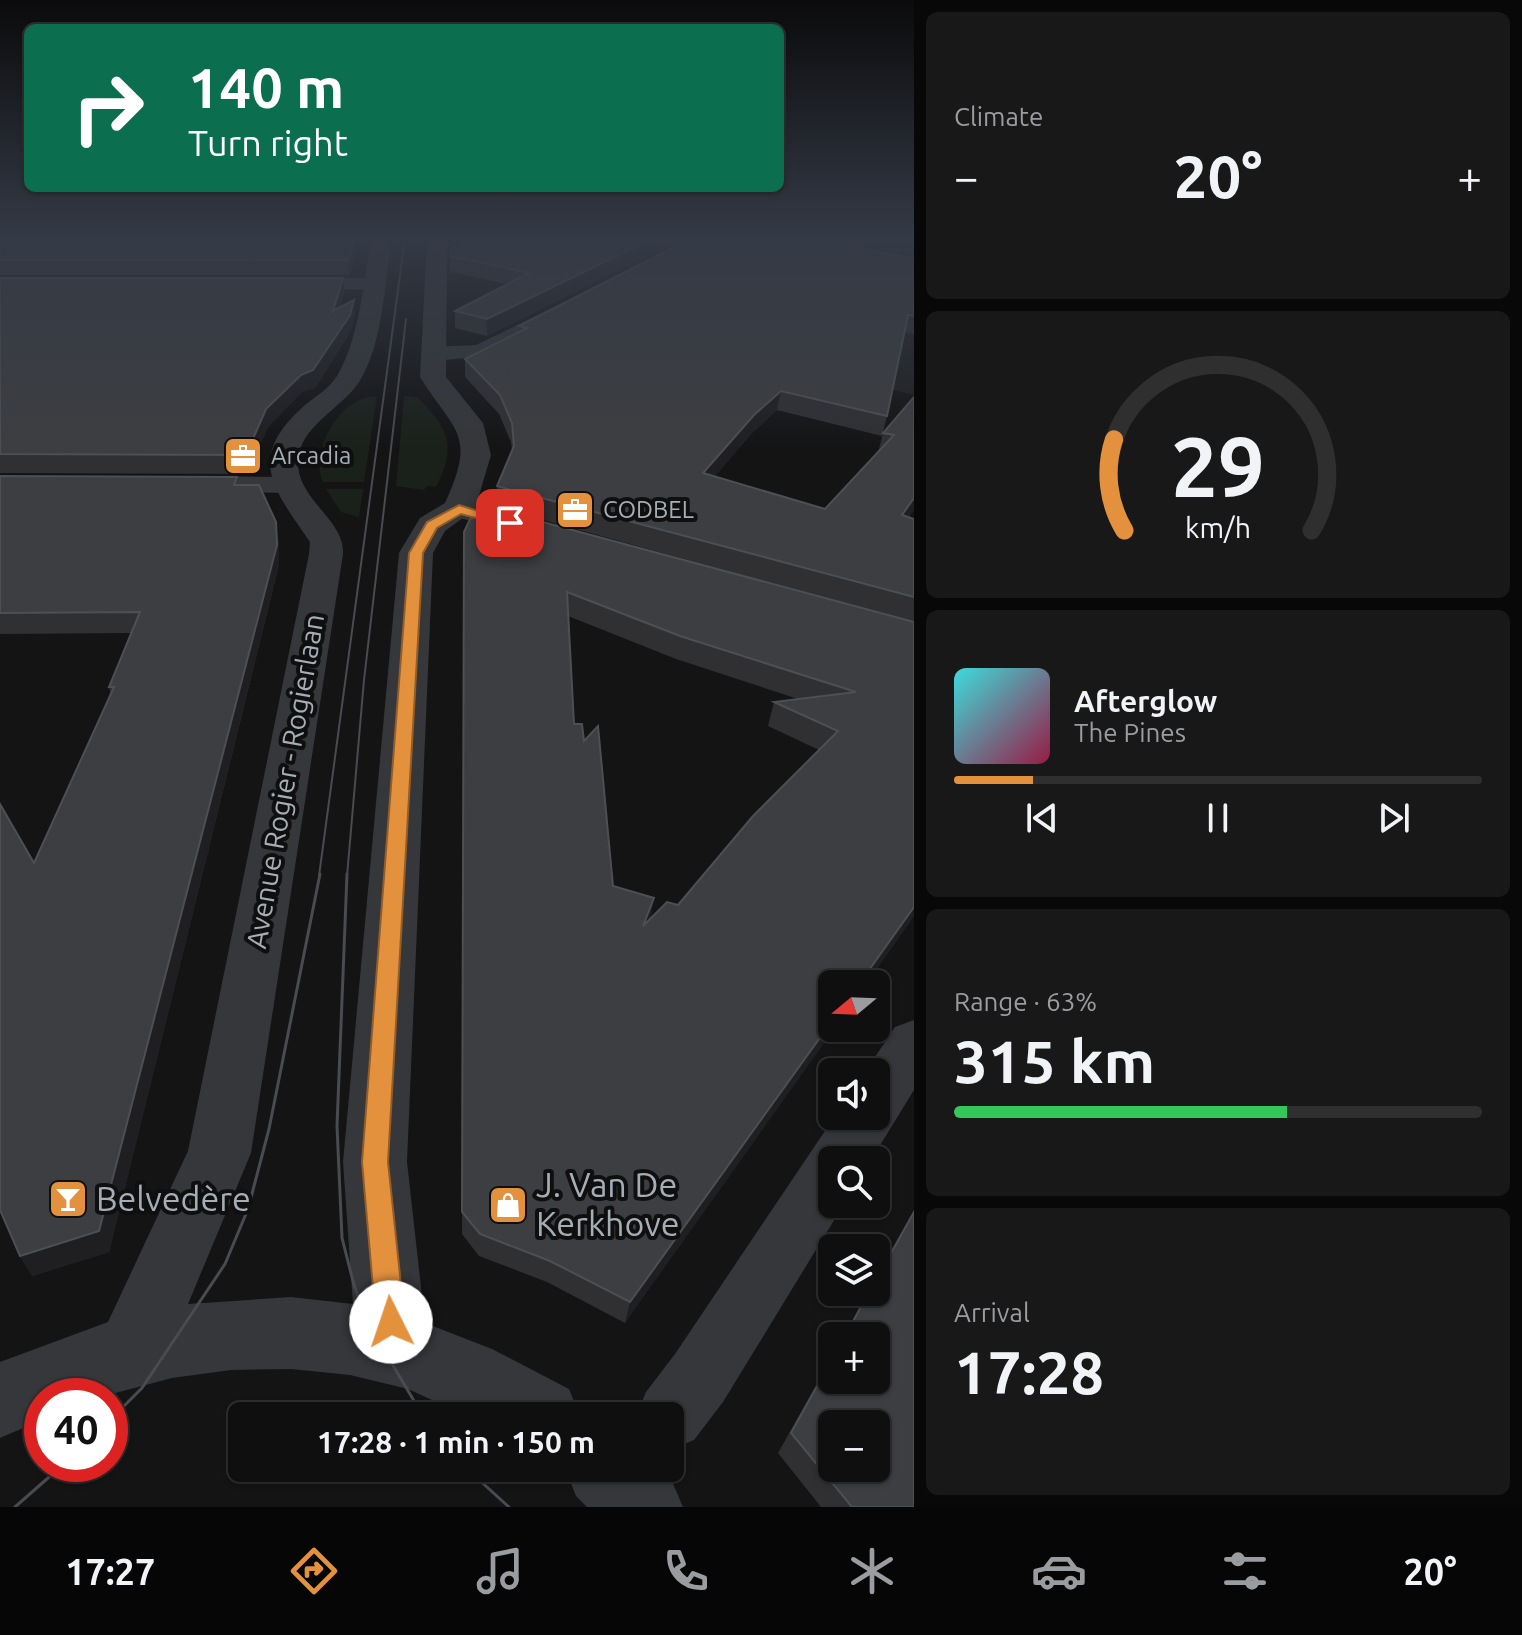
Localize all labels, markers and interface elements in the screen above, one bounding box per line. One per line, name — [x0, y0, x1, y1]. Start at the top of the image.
icon: right — [56, 56, 160, 160]
text: 140 m — [188, 56, 344, 119]
text: Climate — [954, 102, 1043, 131]
text: Turn right — [188, 122, 348, 163]
text: 20° — [1174, 142, 1262, 209]
text: − — [954, 152, 979, 201]
text: + — [1457, 152, 1482, 201]
text: 29 — [1171, 418, 1265, 512]
office icon: Arcadia — [222, 435, 264, 477]
place label: Arcadia — [271, 442, 351, 469]
pin — [476, 489, 544, 557]
office icon: CODBEL — [554, 489, 596, 531]
place label: CODBEL — [603, 496, 694, 523]
icon: arrive — [488, 501, 532, 545]
text: km/h — [1185, 511, 1251, 543]
street label: Avenue Rogier - Rogierlaan — [240, 611, 329, 951]
text: Afterglow — [1074, 684, 1217, 718]
text: The Pines — [1074, 718, 1186, 747]
icon: previous — [1020, 796, 1064, 840]
icon: pause — [1196, 796, 1240, 840]
icon: next — [1372, 796, 1416, 840]
north arrow — [818, 970, 890, 1042]
map controls — [818, 970, 890, 1482]
text: Range · 63% — [954, 987, 1097, 1016]
text: 315 km — [954, 1027, 1155, 1094]
button: sound — [818, 1058, 890, 1130]
button: search — [818, 1146, 890, 1218]
place label: J. Van De Kerkhove — [536, 1165, 680, 1242]
bar icon: Belvedère — [47, 1178, 89, 1220]
place label: Belvedère — [96, 1179, 251, 1217]
shop icon: J. Van De Kerkhove — [487, 1184, 529, 1226]
button: layers — [818, 1234, 890, 1306]
position arrow — [349, 1280, 433, 1364]
text: Arrival — [954, 1298, 1030, 1327]
button: + — [818, 1322, 890, 1394]
text: 17:28 — [954, 1338, 1104, 1405]
speed limit sign: 40 — [24, 1378, 128, 1482]
button: − — [818, 1410, 890, 1482]
text: 17:28 · 1 min · 150 m — [317, 1425, 595, 1459]
icon: directions — [286, 1543, 342, 1599]
icon: music — [472, 1543, 528, 1599]
icon: phone — [658, 1543, 714, 1599]
icon: climate — [844, 1543, 900, 1599]
icon: car — [1031, 1543, 1087, 1599]
icon: filters — [1217, 1543, 1273, 1599]
text: 17:27 — [65, 1551, 155, 1592]
text: 20° — [1403, 1551, 1457, 1592]

